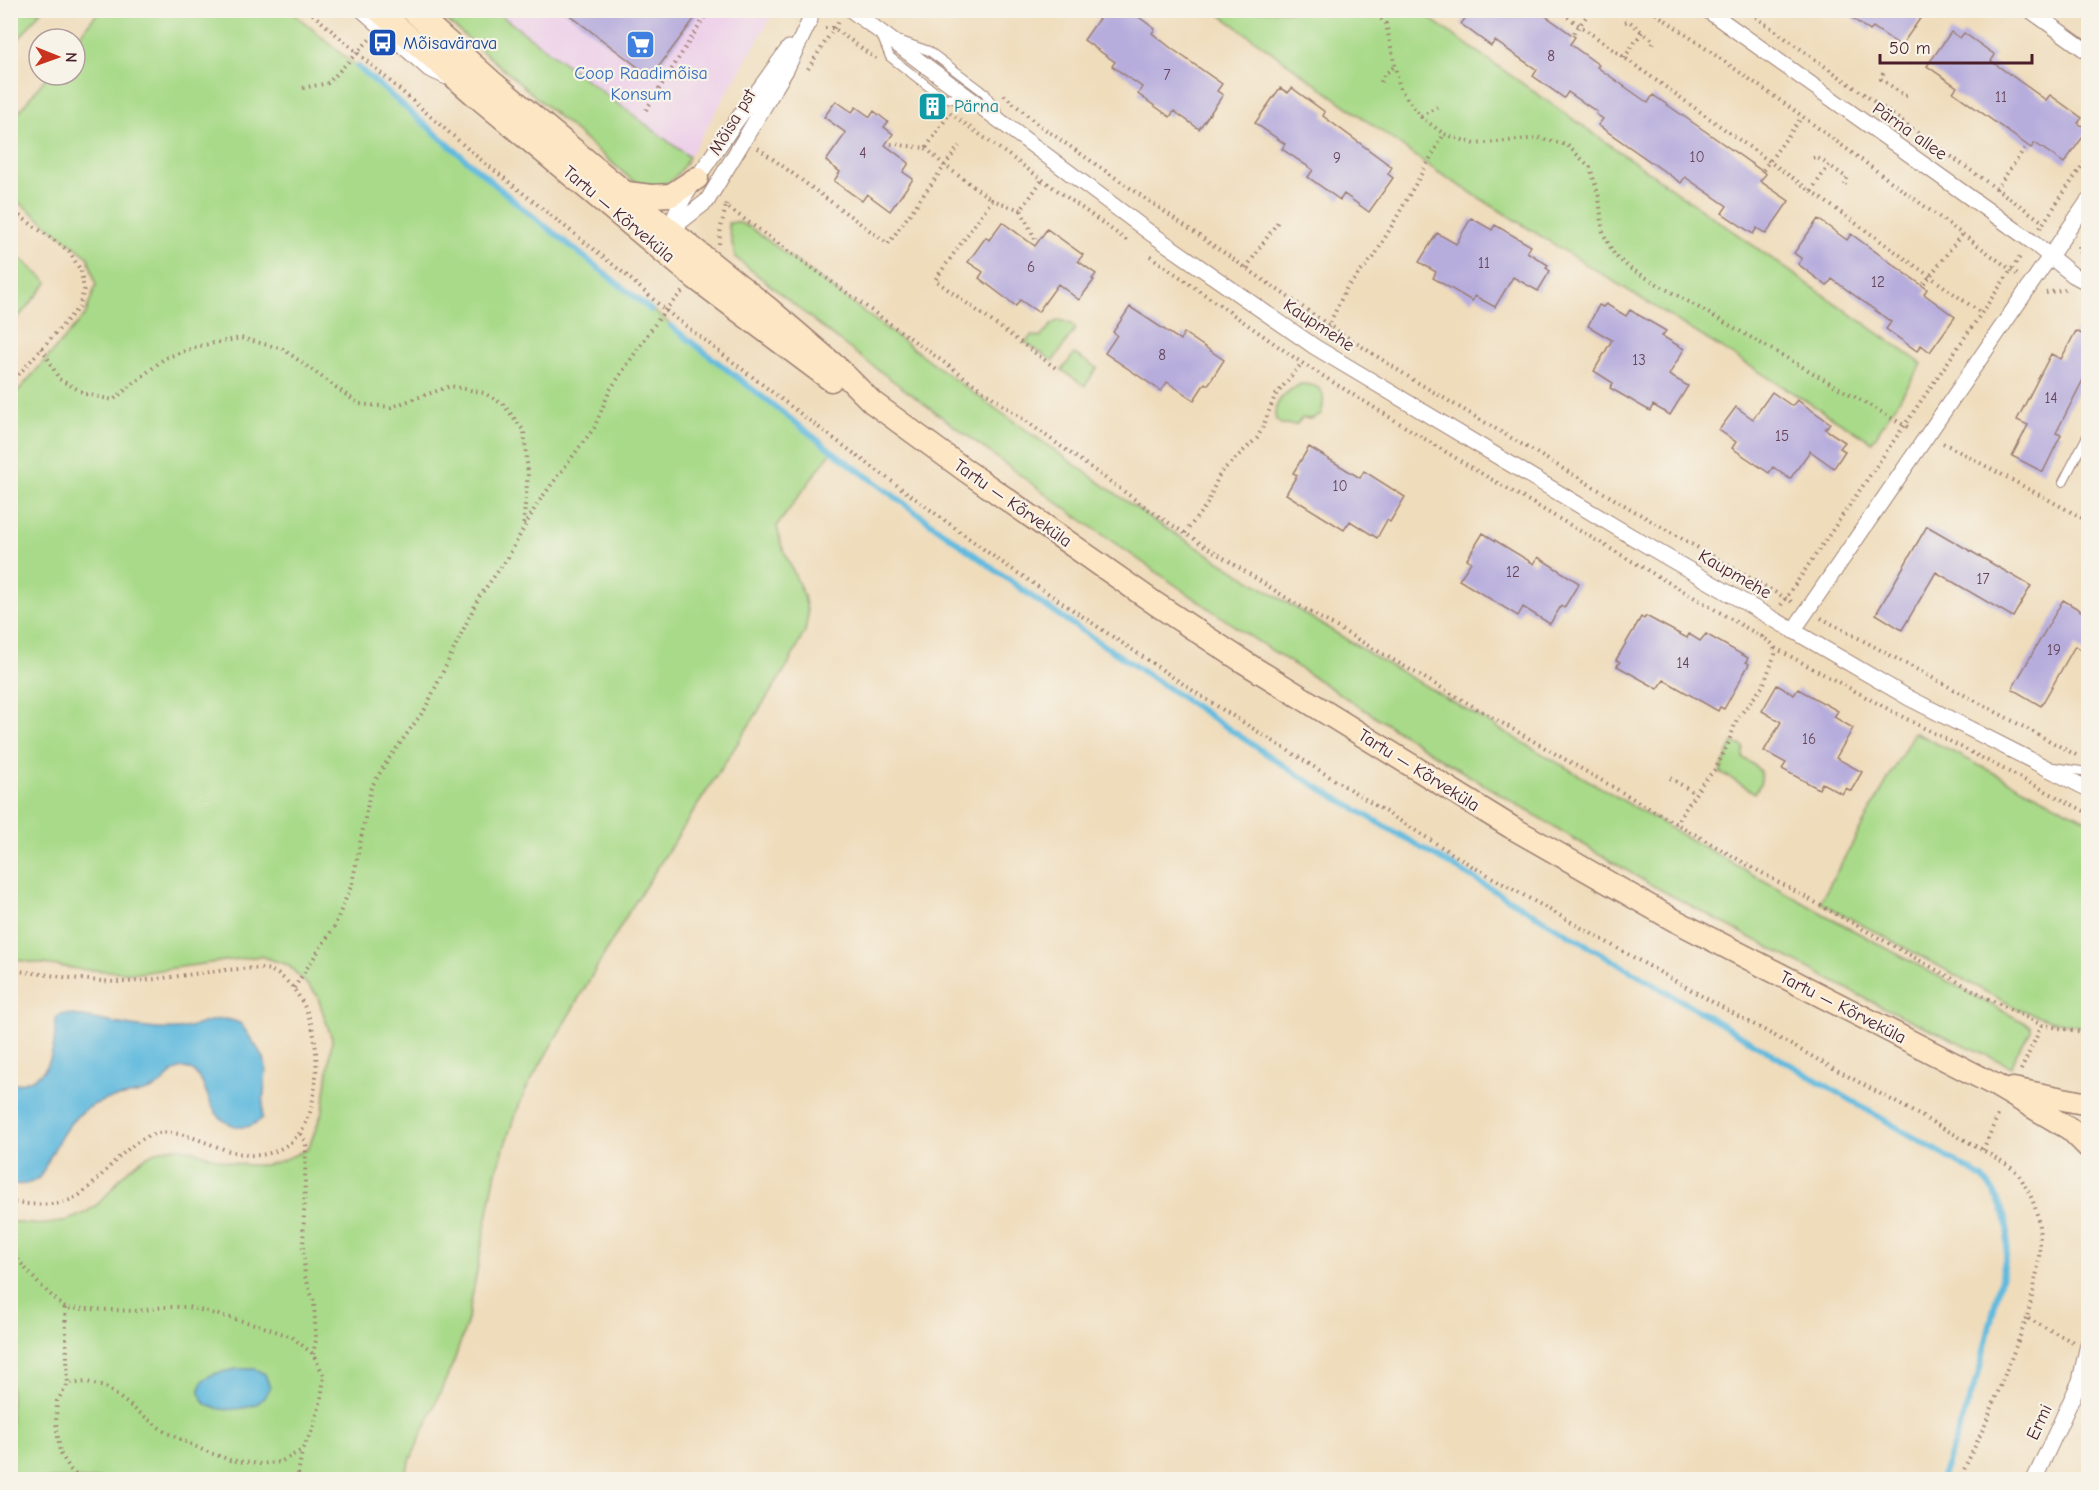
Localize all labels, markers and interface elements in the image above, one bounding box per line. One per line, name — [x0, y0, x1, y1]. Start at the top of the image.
north arrow — [27, 27, 87, 87]
bus stop icon: Mõisavärava — [366, 27, 398, 59]
scale bar — [1880, 27, 2032, 65]
supermarket icon: Coop Raadimõisa Konsum — [625, 28, 657, 60]
place label: Mõisavärava — [403, 33, 497, 54]
text: 50 m — [1889, 38, 1931, 59]
house number: 8 — [1547, 47, 1555, 65]
text: N — [62, 52, 80, 63]
place label: Coop Raadimõisa Konsum — [574, 63, 708, 105]
house number: 7 — [1163, 66, 1171, 84]
street label: Mõisa pst — [705, 85, 761, 159]
house number: 11 — [1995, 88, 2007, 106]
building icon: Pärna — [917, 90, 949, 122]
place label: Pärna — [954, 96, 999, 117]
street label: Pärna allee — [1868, 98, 1951, 165]
house number: 4 — [859, 144, 867, 162]
house number: 10 — [1689, 148, 1705, 166]
house number: 9 — [1333, 149, 1341, 167]
street label: Tartu — Kõrveküla — [559, 162, 679, 267]
house number: 11 — [1478, 254, 1490, 272]
house number: 6 — [1027, 258, 1035, 276]
house number: 12 — [1871, 273, 1885, 291]
street label: Kaupmehe — [1279, 295, 1358, 356]
house number: 8 — [1158, 346, 1166, 364]
house number: 13 — [1632, 351, 1646, 369]
house number: 14 — [2044, 389, 2058, 407]
house number: 15 — [1775, 427, 1789, 445]
street label: Tartu — Kõrveküla — [950, 455, 1076, 552]
house number: 10 — [1332, 477, 1348, 495]
street label: Kaupmehe — [1695, 545, 1775, 604]
house number: 12 — [1506, 563, 1520, 581]
house number: 17 — [1976, 570, 1990, 588]
house number: 19 — [2047, 641, 2061, 659]
house number: 14 — [1676, 654, 1690, 672]
street label: Tartu — Kõrveküla — [1354, 725, 1483, 816]
house number: 16 — [1802, 730, 1816, 748]
street label: Tartu — Kõrveküla — [1776, 966, 1910, 1048]
street label: Ermi — [2022, 1401, 2057, 1443]

